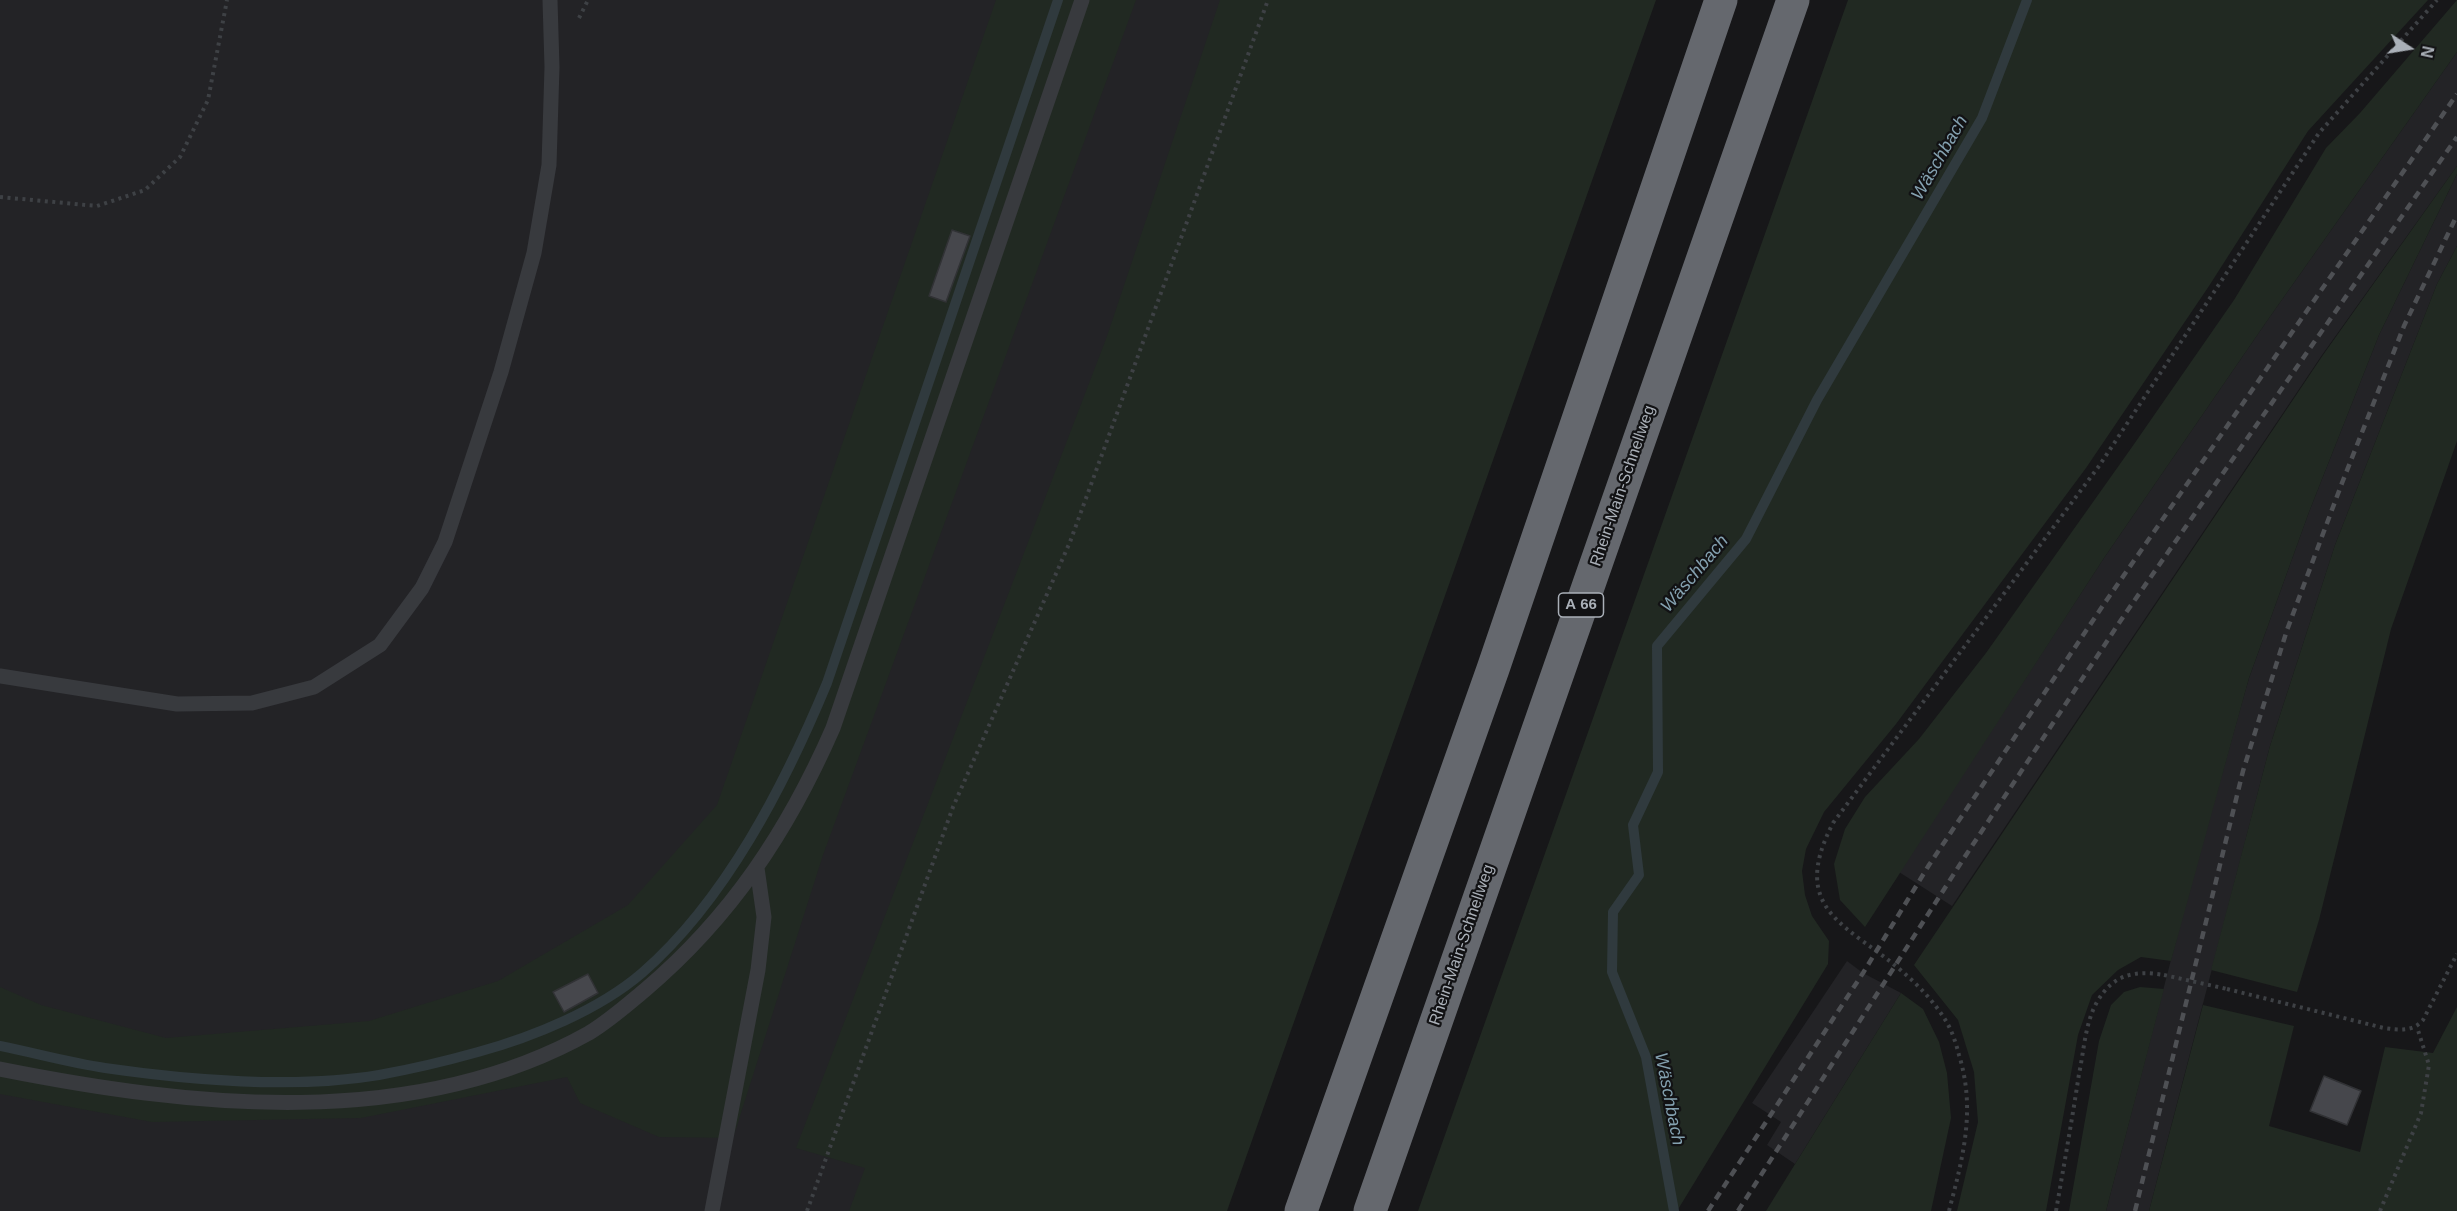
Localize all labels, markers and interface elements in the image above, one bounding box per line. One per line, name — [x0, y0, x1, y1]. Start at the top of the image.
north arrow — [2379, 18, 2439, 78]
text: N — [2418, 44, 2437, 59]
water label: Wäschbach — [1907, 112, 1973, 204]
street label: Rhein-Main-Schnellweg — [1586, 403, 1660, 569]
water label: Wäschbach — [1657, 531, 1733, 617]
road number: A 66 — [1558, 593, 1604, 617]
street label: Rhein-Main-Schnellweg — [1425, 862, 1499, 1028]
water label: Wäschbach — [1649, 1051, 1689, 1147]

